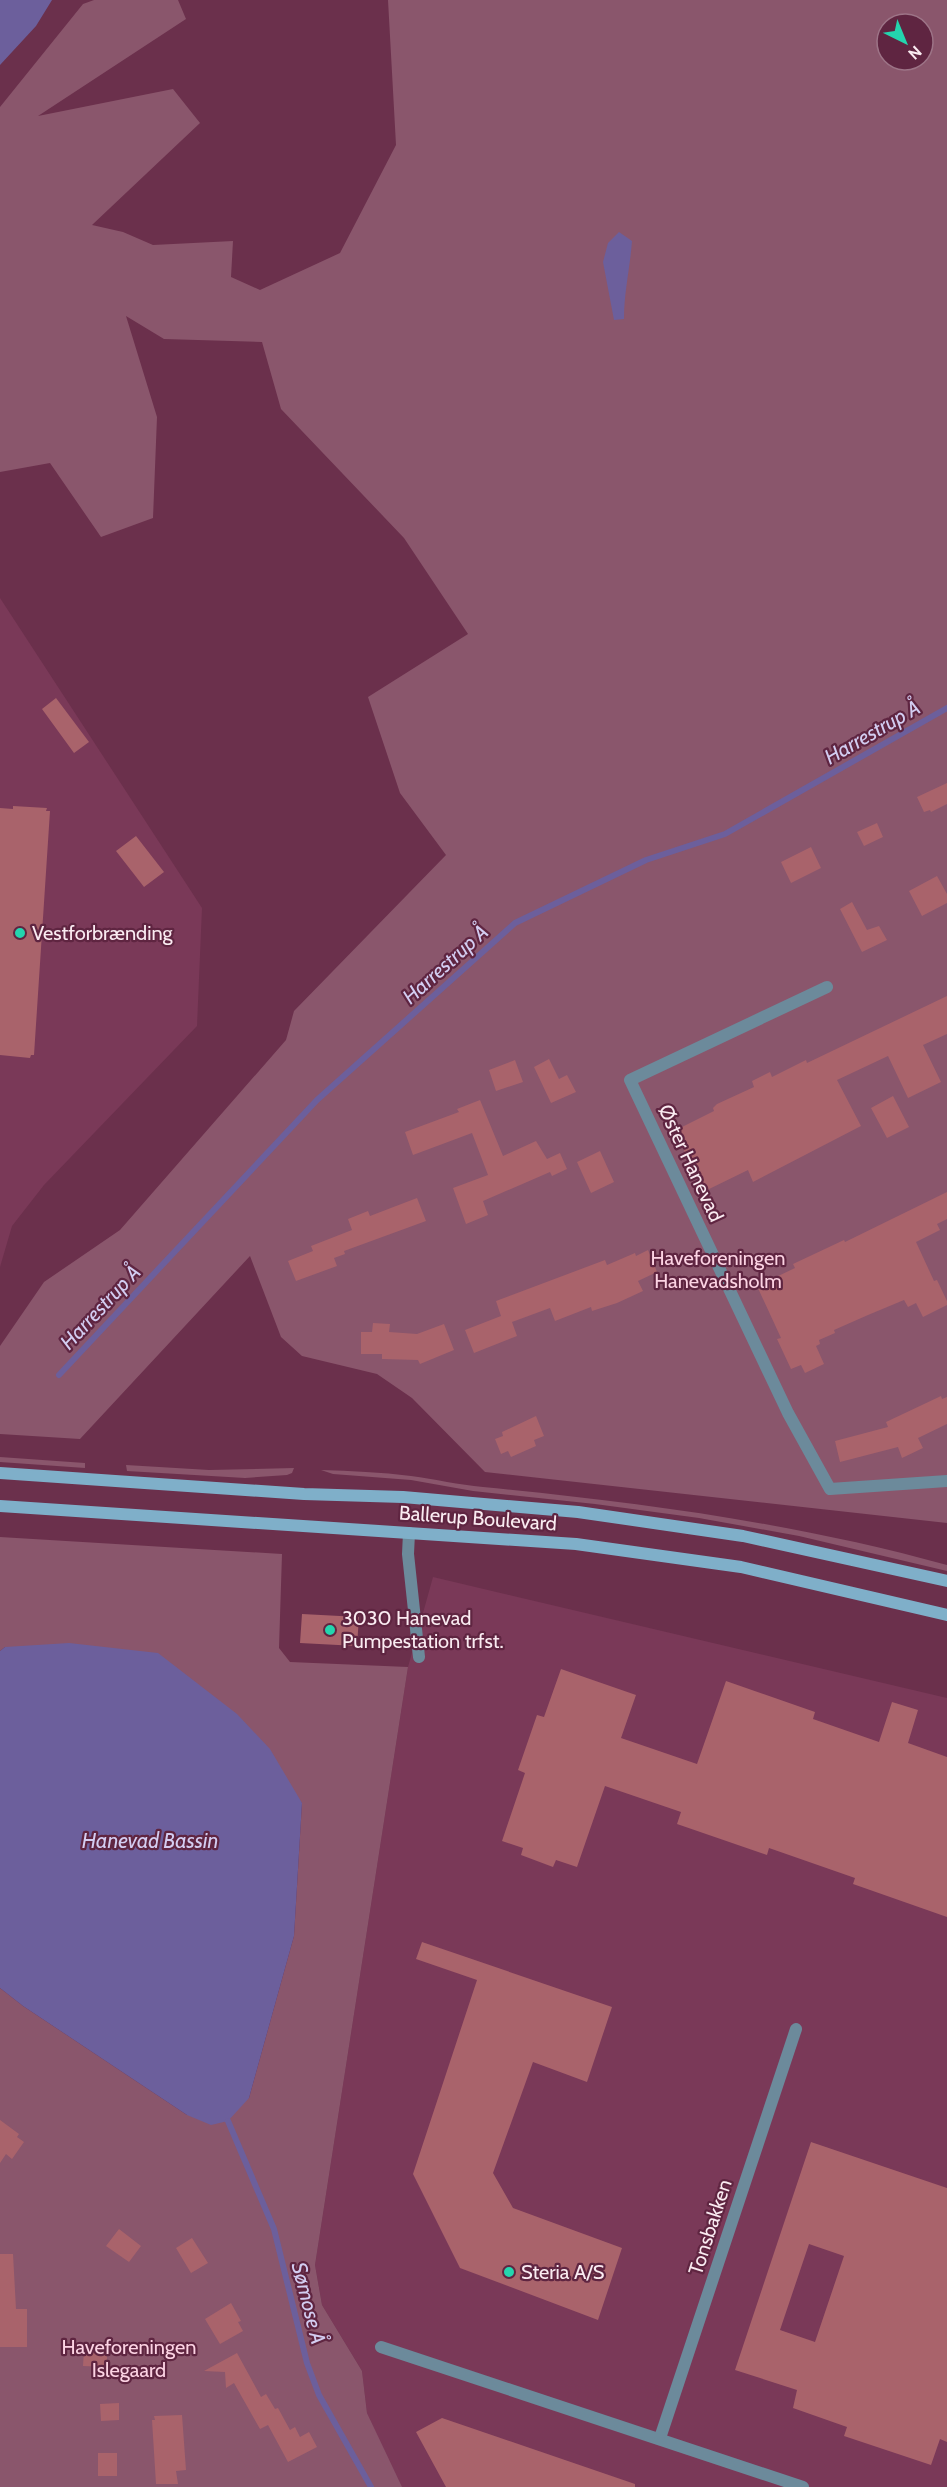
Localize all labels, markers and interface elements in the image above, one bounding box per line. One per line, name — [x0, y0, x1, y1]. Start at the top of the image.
north arrow — [875, 12, 935, 72]
text: N — [904, 42, 926, 63]
water label: Harrestrup Å — [819, 693, 924, 769]
water label: Harrestrup Å — [396, 918, 493, 1009]
place label: Vestforbrænding — [32, 921, 174, 945]
marker: Vestforbrænding — [13, 926, 27, 940]
street label: Øster Hanevad — [653, 1101, 729, 1225]
park label: Haveforeningen Hanevadsholm — [651, 1246, 785, 1293]
water label: Harrestrup Å — [53, 1258, 145, 1354]
street label: Ballerup Boulevard — [398, 1501, 558, 1535]
place label: 3030 Hanevad Pumpestation trfst. — [342, 1606, 504, 1653]
marker: 3030 Hanevad Pumpestation trfst. — [323, 1623, 337, 1637]
water label: Hanevad Bassin — [82, 1828, 218, 1853]
street label: Tonsbakken — [683, 2176, 737, 2278]
water label: Sømose Å — [287, 2259, 333, 2347]
place label: Steria A/S — [521, 2260, 605, 2284]
marker: Steria A/S — [502, 2265, 516, 2279]
park label: Haveforeningen Islegaard — [62, 2335, 196, 2382]

